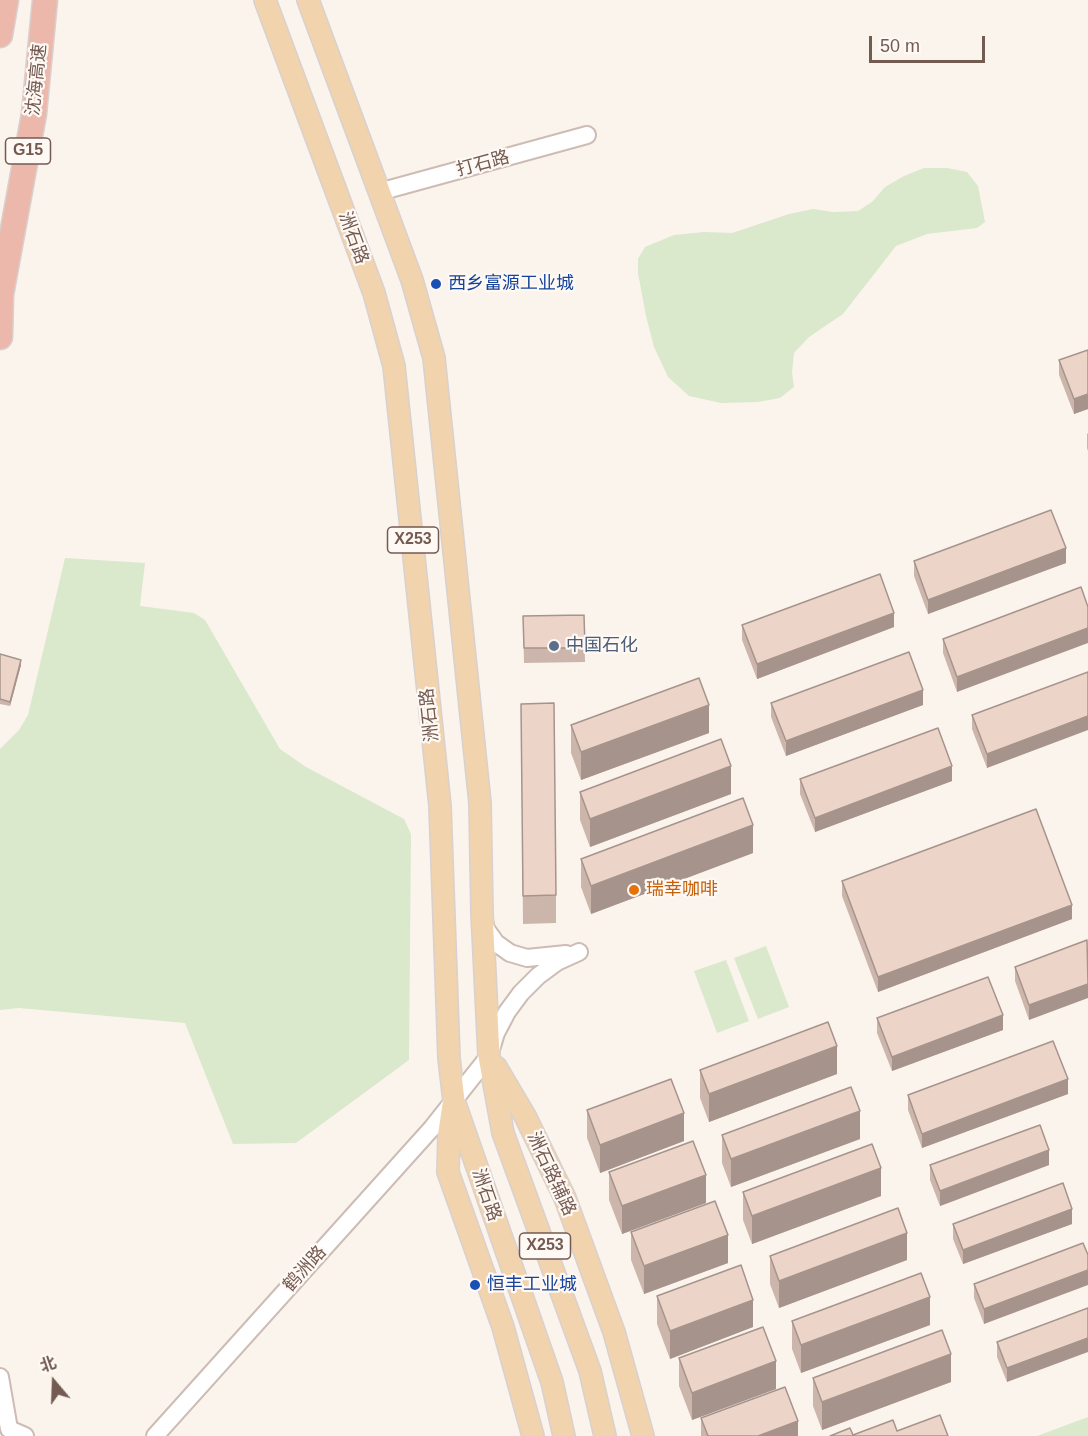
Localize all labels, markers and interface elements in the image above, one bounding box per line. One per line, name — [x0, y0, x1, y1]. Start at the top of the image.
scale bar — [872, 24, 988, 62]
text: 50 m — [880, 36, 920, 56]
street label: 沈海高速 — [22, 43, 52, 117]
road number: G15 — [6, 138, 51, 164]
street label: 打石路 — [454, 147, 512, 181]
street label: 洲石路 — [334, 209, 372, 267]
place label: 西乡富源工业城 — [448, 273, 574, 295]
marker: 西乡富源工业城 — [429, 277, 443, 291]
road number: X253 — [388, 527, 438, 553]
place label: 中国石化 — [566, 635, 638, 657]
marker: 中国石化 — [547, 639, 561, 653]
street label: 洲石路 — [416, 687, 444, 743]
place label: 瑞幸咖啡 — [646, 879, 718, 901]
marker: 瑞幸咖啡 — [627, 883, 641, 897]
street label: 洲石路辅路 — [522, 1129, 580, 1219]
street label: 洲石路 — [467, 1166, 505, 1224]
road number: X253 — [520, 1233, 570, 1259]
street label: 鹤洲路 — [279, 1242, 331, 1296]
place label: 恒丰工业城 — [487, 1274, 577, 1296]
marker: 恒丰工业城 — [468, 1278, 482, 1292]
north arrow — [24, 1352, 84, 1412]
text: 北 — [38, 1354, 58, 1375]

